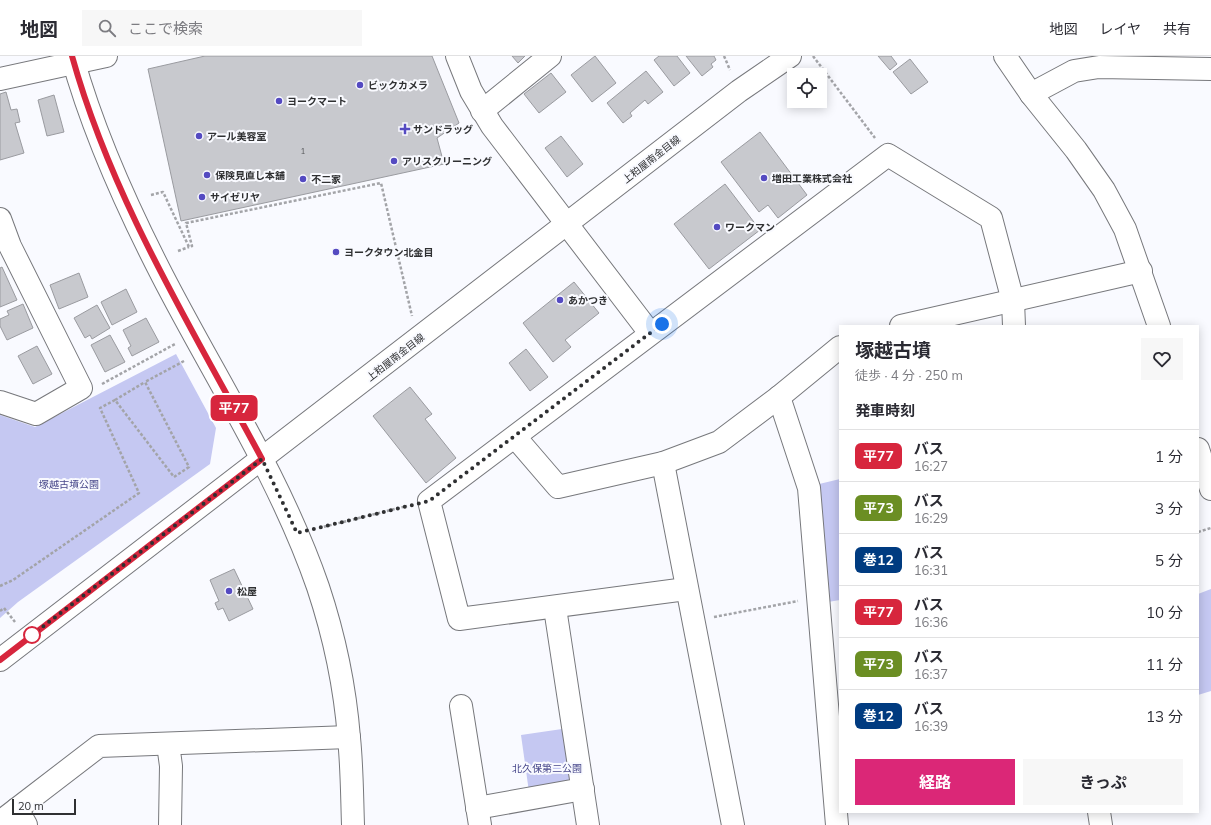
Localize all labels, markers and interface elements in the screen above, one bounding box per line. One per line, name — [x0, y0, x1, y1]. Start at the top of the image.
search box — [82, 10, 362, 46]
text: 地図 — [20, 17, 58, 41]
icon: search — [96, 17, 118, 39]
text: ここで検索 — [128, 19, 203, 38]
text: 地図 — [1049, 20, 1077, 38]
text: レイヤ — [1099, 20, 1141, 38]
text: 共有 — [1163, 20, 1191, 38]
map controls — [787, 68, 827, 108]
button: locate — [787, 68, 827, 108]
place label: ビックカメラ — [368, 79, 428, 92]
marker: ビックカメラ — [355, 80, 365, 90]
place label: ヨークマート — [287, 95, 347, 108]
marker: ヨークマート — [274, 96, 284, 106]
place label: サンドラッグ — [413, 123, 473, 136]
marker: サンドラッグ — [400, 124, 410, 134]
place label: アール美容室 — [207, 130, 266, 143]
marker: アール美容室 — [194, 131, 204, 141]
street label: 上粕屋南金目線 — [620, 133, 683, 186]
house number: 1 — [301, 146, 306, 156]
place label: アリスクリーニング — [402, 155, 492, 168]
marker: アリスクリーニング — [389, 156, 399, 166]
place label: 保険見直し本舗 — [215, 169, 285, 182]
marker: 保険見直し本舗 — [202, 170, 212, 180]
place label: 増田工業株式会社 — [772, 172, 853, 185]
place label: 不二家 — [311, 173, 341, 186]
marker: 増田工業株式会社 — [759, 173, 769, 183]
marker: 不二家 — [298, 174, 308, 184]
place label: サイゼリヤ — [210, 191, 260, 204]
marker: サイゼリヤ — [197, 192, 207, 202]
place label: ワークマン — [725, 221, 775, 234]
marker: ワークマン — [712, 222, 722, 232]
place label: ヨークタウン北金目 — [344, 246, 434, 259]
marker: ヨークタウン北金目 — [331, 247, 341, 257]
place label: あかつき — [568, 294, 608, 307]
marker: あかつき — [555, 295, 565, 305]
your location — [652, 314, 672, 334]
street label: 上粕屋南金目線 — [364, 331, 427, 384]
text: 塚越古墳 — [855, 338, 931, 362]
button: heart — [1141, 338, 1183, 380]
text: 徒歩 · 4 分 · 250 m — [855, 367, 963, 383]
line badge: 平77 — [211, 395, 257, 421]
text: 平77 — [219, 399, 249, 417]
text: 発車時刻 — [855, 401, 915, 420]
text: バス — [914, 439, 944, 458]
text: 平77 — [863, 447, 894, 465]
text: 1 分 — [1155, 447, 1183, 466]
text: 16:27 — [914, 458, 948, 474]
park label: 塚越古墳公園 — [39, 478, 99, 491]
text: バス — [914, 491, 944, 510]
text: 平73 — [863, 499, 894, 517]
text: 3 分 — [1155, 499, 1183, 518]
text: 16:29 — [914, 510, 948, 526]
text: バス — [914, 543, 944, 562]
text: 巻12 — [863, 551, 894, 569]
text: 5 分 — [1155, 551, 1183, 570]
text: 16:31 — [914, 562, 948, 578]
place label: 松屋 — [237, 585, 257, 598]
marker: 松屋 — [224, 586, 234, 596]
text: バス — [914, 595, 944, 614]
text: 平77 — [863, 603, 894, 621]
text: 10 分 — [1146, 603, 1183, 622]
text: 16:36 — [914, 614, 948, 630]
unlabelled marker — [23, 626, 41, 644]
text: バス — [914, 647, 944, 666]
text: 平73 — [863, 655, 894, 673]
text: 11 分 — [1146, 655, 1183, 674]
text: 16:37 — [914, 666, 948, 682]
text: バス — [914, 699, 944, 718]
text: 巻12 — [863, 707, 894, 725]
text: 13 分 — [1146, 707, 1183, 726]
text: 16:39 — [914, 718, 948, 734]
button: 経路 — [855, 759, 1015, 805]
button: きっぷ — [1023, 759, 1183, 805]
park label: 北久保第二公園 — [512, 762, 582, 775]
scale bar — [12, 797, 76, 816]
text: 20 m — [18, 799, 44, 813]

